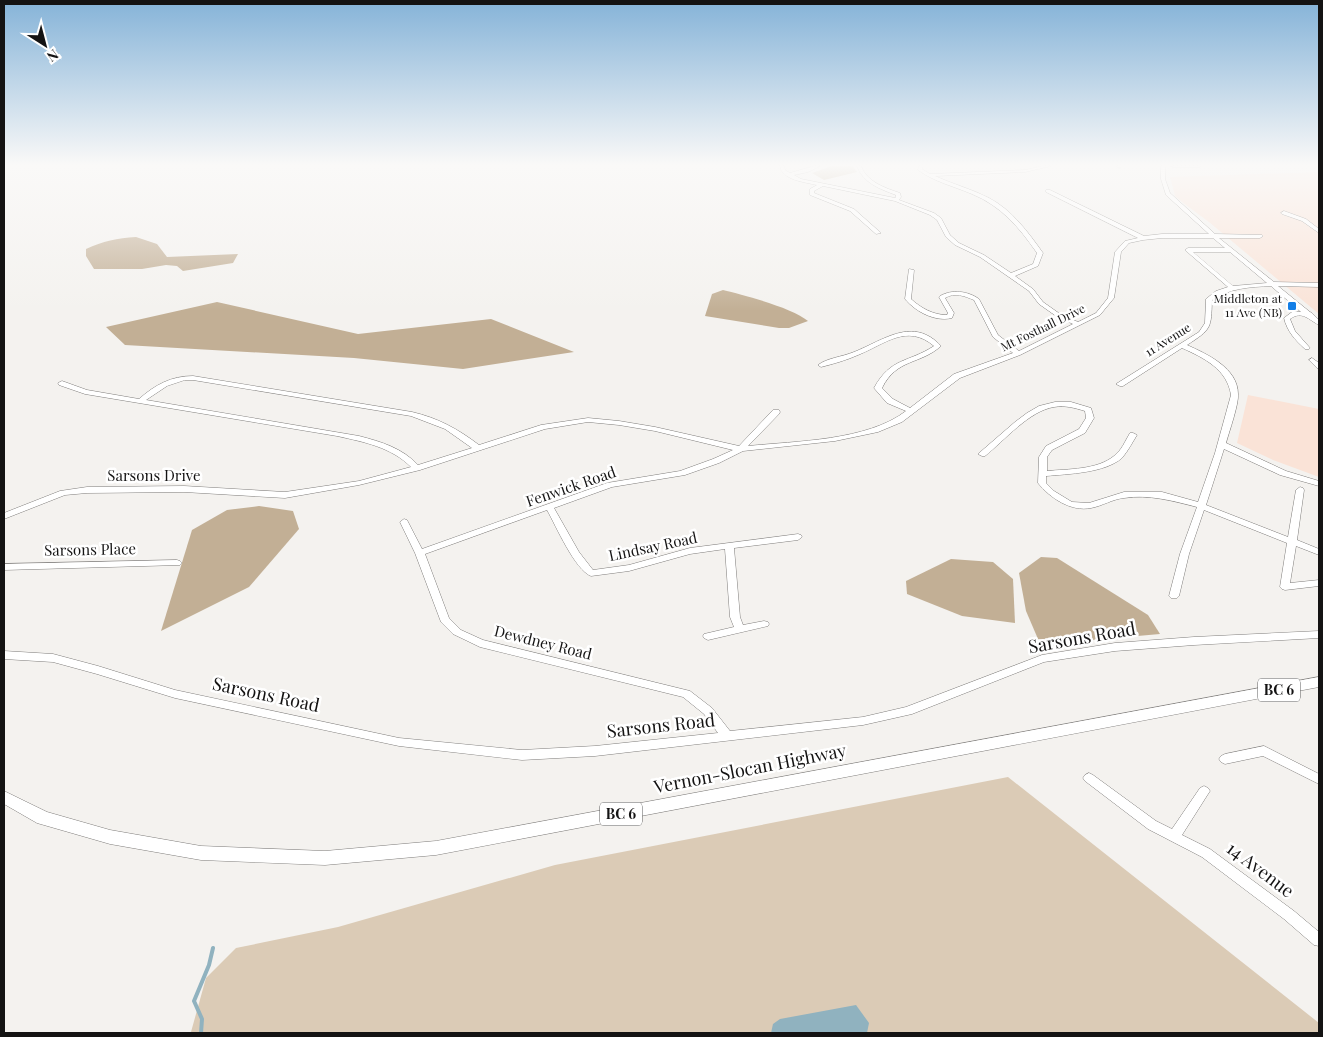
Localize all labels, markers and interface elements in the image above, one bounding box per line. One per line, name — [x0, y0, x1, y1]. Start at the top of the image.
north arrow — [20, 20, 70, 70]
text: N — [43, 45, 63, 67]
place label: Middleton at 11 Ave (NB) — [1214, 290, 1283, 320]
street label: Mt Fosthall Drive — [998, 300, 1088, 355]
marker: Middleton at 11 Ave (NB) — [1286, 300, 1298, 312]
street label: 11 Avenue — [1142, 319, 1193, 359]
street label: Fenwick Road — [523, 461, 619, 511]
street label: Sarsons Drive — [107, 465, 201, 485]
street label: Lindsay Road — [607, 527, 699, 565]
street label: Sarsons Place — [44, 538, 136, 560]
street label: Sarsons Road — [1026, 616, 1138, 658]
street label: Dewdney Road — [492, 620, 594, 664]
street label: Sarsons Road — [210, 671, 322, 717]
road number: BC 6 — [1258, 678, 1300, 702]
street label: Sarsons Road — [606, 707, 717, 743]
street label: Vernon-Slocan Highway — [651, 738, 848, 799]
road number: BC 6 — [600, 802, 642, 826]
street label: 14 Avenue — [1222, 836, 1299, 903]

